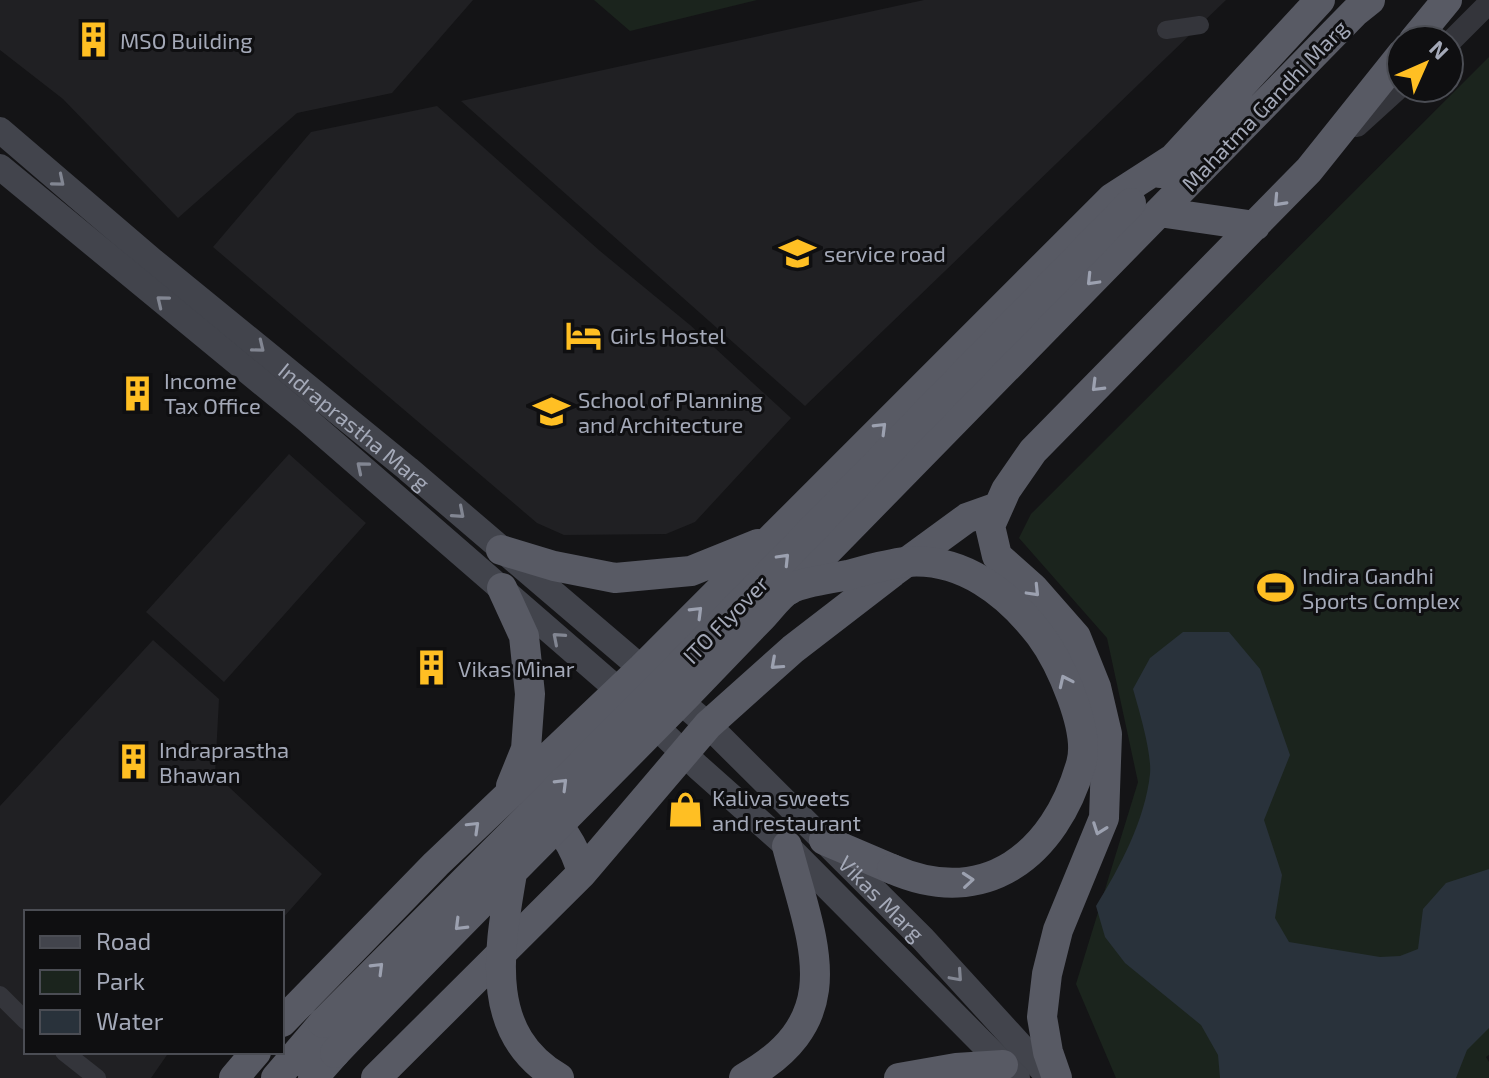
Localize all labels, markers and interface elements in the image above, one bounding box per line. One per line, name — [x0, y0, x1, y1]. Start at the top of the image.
street label: Mahatma Gandhi Marg — [1176, 14, 1352, 196]
building icon: MSO Building — [75, 21, 113, 59]
north arrow — [1385, 24, 1465, 104]
place label: MSO Building — [120, 27, 253, 53]
text: N — [1425, 34, 1455, 64]
one-way arrow — [50, 171, 64, 186]
one-way arrow — [1274, 192, 1289, 206]
school or university icon: service road — [779, 234, 817, 272]
place label: service road — [824, 240, 946, 266]
one-way arrow — [1086, 271, 1101, 285]
one-way arrow — [157, 296, 171, 311]
hotel icon: Girls Hostel — [565, 316, 603, 354]
place label: Girls Hostel — [610, 322, 726, 348]
one-way arrow — [250, 338, 265, 352]
street label: Indraprastha Marg — [274, 356, 436, 495]
place label: Income Tax Office — [164, 367, 261, 418]
building icon: Income Tax Office — [119, 374, 157, 412]
one-way arrow — [1092, 377, 1106, 391]
place label: School of Planning and Architecture — [578, 386, 763, 437]
school or university icon: School of Planning and Architecture — [533, 393, 571, 431]
one-way arrow — [872, 423, 886, 437]
one-way arrow — [357, 462, 371, 477]
one-way arrow — [450, 504, 464, 518]
one-way arrow — [775, 554, 789, 568]
place label: Indira Gandhi Sports Complex — [1302, 562, 1460, 613]
sports icon: Indira Gandhi Sports Complex — [1257, 569, 1295, 607]
street label: ITO Flyover — [677, 570, 773, 668]
one-way arrow — [1025, 582, 1040, 596]
one-way arrow — [688, 607, 702, 621]
one-way arrow — [553, 633, 568, 647]
building icon: Vikas Minar — [413, 649, 451, 687]
one-way arrow — [770, 654, 785, 669]
place label: Vikas Minar — [458, 655, 575, 681]
one-way arrow — [1059, 675, 1075, 690]
place label: Indraprastha Bhawan — [159, 736, 289, 787]
building icon: Indraprastha Bhawan — [114, 743, 152, 781]
one-way arrow — [553, 779, 567, 793]
place label: Kaliva sweets and restaurant — [712, 784, 861, 835]
shop icon: Kaliva sweets and restaurant — [667, 791, 705, 829]
one-way arrow — [465, 821, 479, 836]
one-way arrow — [1092, 821, 1109, 835]
street label: Vikas Marg — [833, 850, 930, 946]
one-way arrow — [962, 872, 975, 889]
legend — [24, 910, 284, 1054]
one-way arrow — [455, 916, 469, 930]
text: Road — [96, 926, 151, 955]
one-way arrow — [369, 963, 383, 977]
text: Park — [96, 966, 145, 995]
one-way arrow — [947, 967, 962, 982]
text: Water — [96, 1006, 164, 1035]

